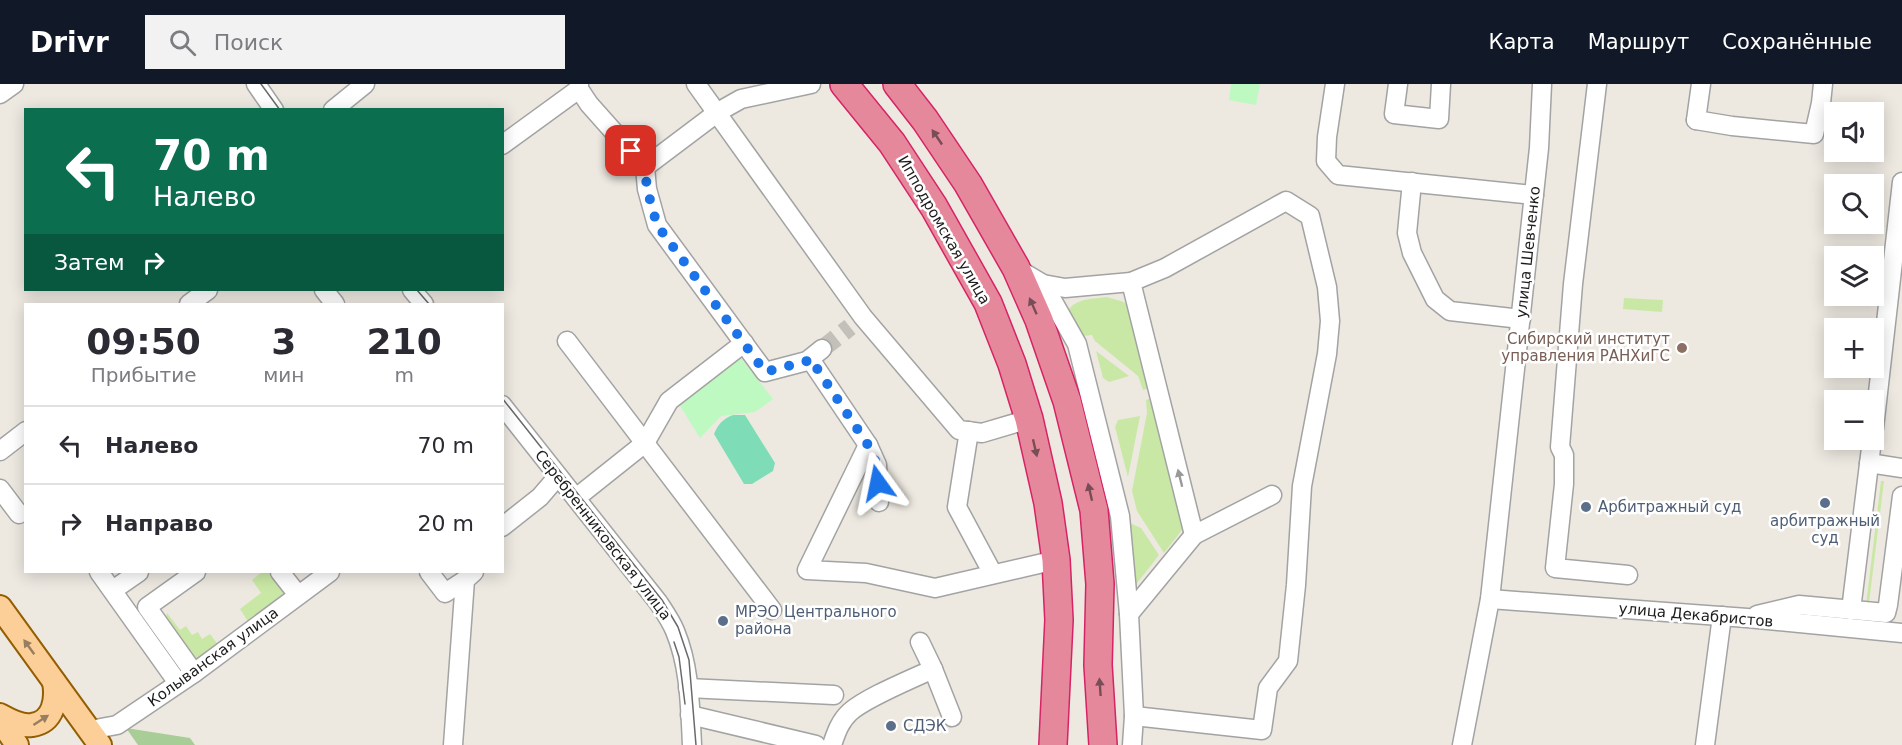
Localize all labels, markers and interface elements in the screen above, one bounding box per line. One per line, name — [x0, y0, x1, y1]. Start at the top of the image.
search box — [145, 15, 565, 69]
text: Drivr — [30, 26, 109, 59]
icon: search — [166, 26, 199, 59]
text: Поиск — [214, 30, 283, 55]
text: Карта — [1489, 30, 1555, 54]
text: Маршрут — [1588, 30, 1689, 54]
text: Сохранённые — [1722, 30, 1872, 54]
map controls — [1824, 102, 1884, 450]
button: sound — [1824, 102, 1884, 162]
pin — [605, 125, 656, 176]
one-way arrow — [931, 129, 942, 145]
text: 70 m — [153, 131, 270, 180]
icon: left — [54, 132, 132, 210]
icon: arrive — [614, 134, 647, 167]
street label: Ипподромская улица — [894, 153, 994, 307]
button: search — [1824, 174, 1884, 234]
text: Налево — [153, 181, 256, 212]
street label: улица Шевченко — [1512, 185, 1544, 319]
icon: right — [137, 246, 170, 279]
button: layers — [1824, 246, 1884, 306]
text: Затем — [54, 250, 125, 275]
one-way arrow — [1029, 298, 1038, 315]
button: + — [1824, 318, 1884, 378]
text: 09:50 — [86, 321, 201, 362]
text: 3 — [271, 321, 296, 362]
text: 210 — [367, 321, 442, 362]
place label: Сибирский институт управления РАНХиГС — [1501, 330, 1670, 365]
marker: Сибирский институт управления РАНХиГС — [1675, 341, 1689, 355]
text: Прибытие — [91, 363, 196, 387]
text: мин — [263, 363, 304, 387]
text: m — [394, 363, 414, 387]
button: − — [1824, 390, 1884, 450]
icon: left — [54, 429, 87, 462]
text: Налево — [105, 433, 198, 458]
text: 70 m — [418, 433, 474, 458]
one-way arrow — [1031, 438, 1041, 457]
street label: Серебренниковская улица — [531, 446, 675, 624]
position arrow — [846, 451, 910, 515]
one-way arrow — [1174, 469, 1184, 487]
one-way arrow — [1085, 483, 1094, 502]
marker: арбитражный суд — [1818, 496, 1832, 510]
place label: Арбитражный суд — [1598, 498, 1741, 516]
marker: Арбитражный суд — [1579, 500, 1593, 514]
icon: right — [54, 507, 87, 540]
text: Направо — [105, 511, 213, 536]
text: 20 m — [418, 511, 474, 536]
place label: арбитражный суд — [1770, 512, 1880, 547]
street label: улица Декабристов — [1618, 599, 1774, 631]
place label: МРЭО Центрального района — [735, 603, 897, 638]
street label: Колыванская улица — [144, 604, 282, 710]
marker: МРЭО Центрального района — [716, 614, 730, 628]
one-way arrow — [23, 639, 35, 654]
one-way arrow — [1095, 677, 1104, 696]
one-way arrow — [32, 714, 49, 725]
place label: СДЭК — [903, 717, 947, 735]
marker: СДЭК — [884, 719, 898, 733]

